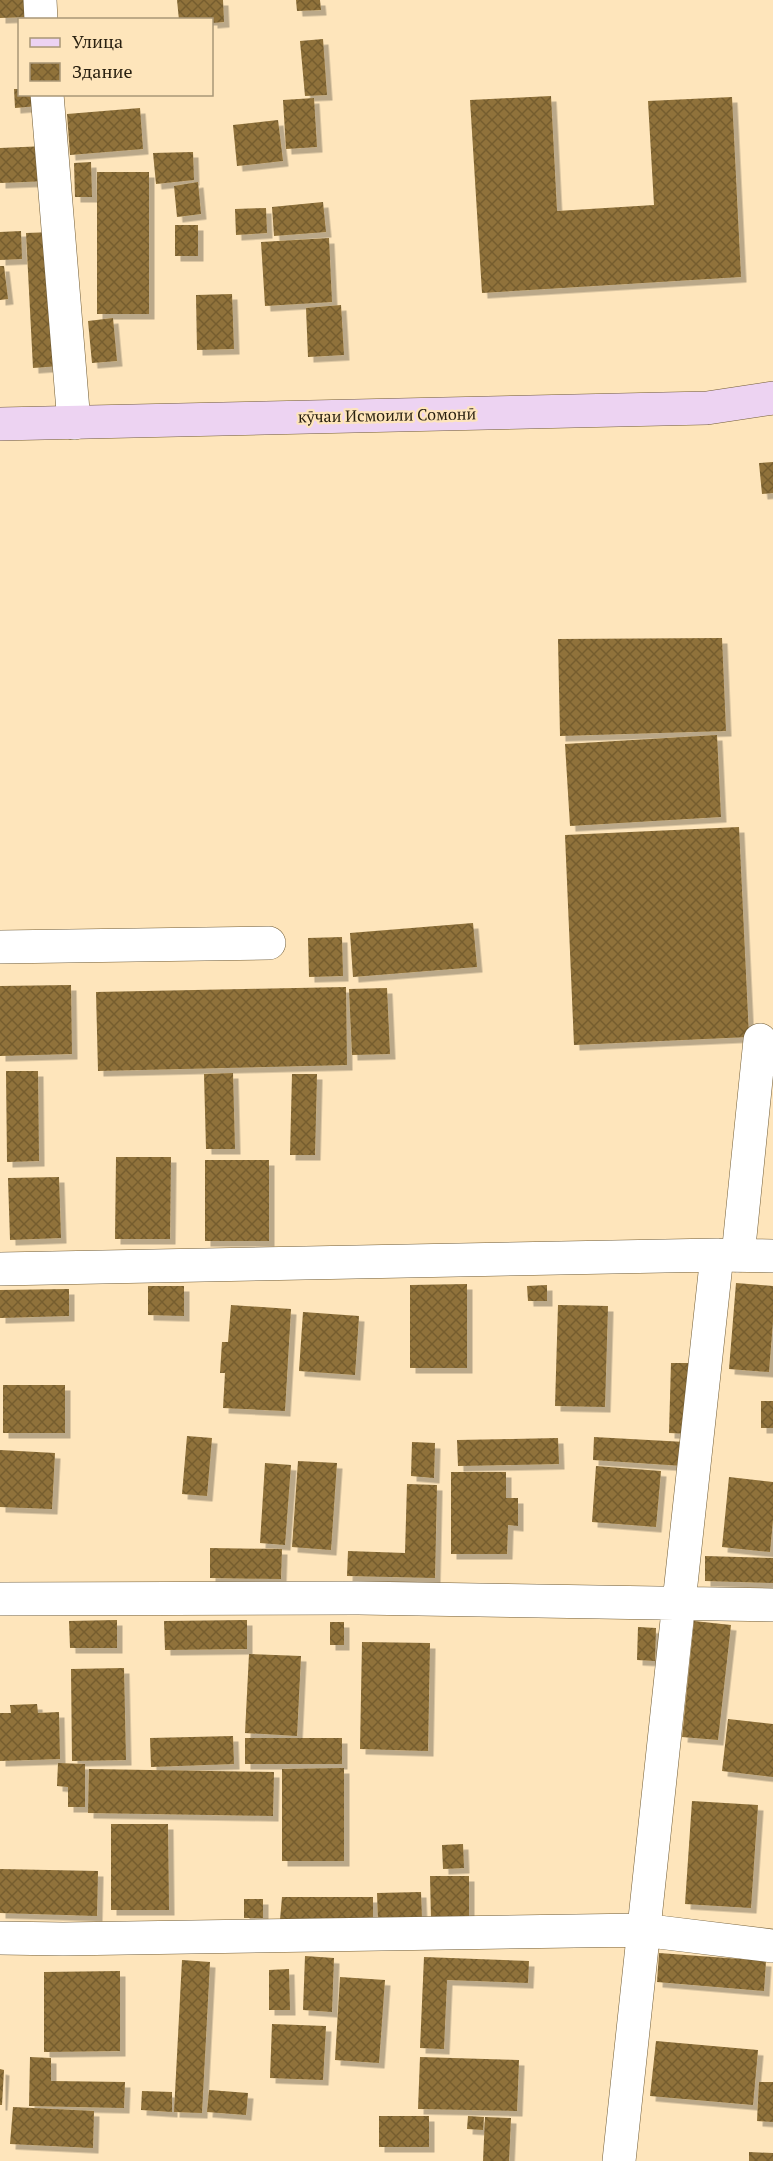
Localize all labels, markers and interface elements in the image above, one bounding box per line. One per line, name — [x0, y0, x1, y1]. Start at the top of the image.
legend — [18, 18, 213, 96]
text: Улица — [72, 29, 123, 53]
text: Здание — [72, 59, 132, 83]
street label: кӯчаи Исмоили Сомонӣ — [298, 402, 477, 428]

